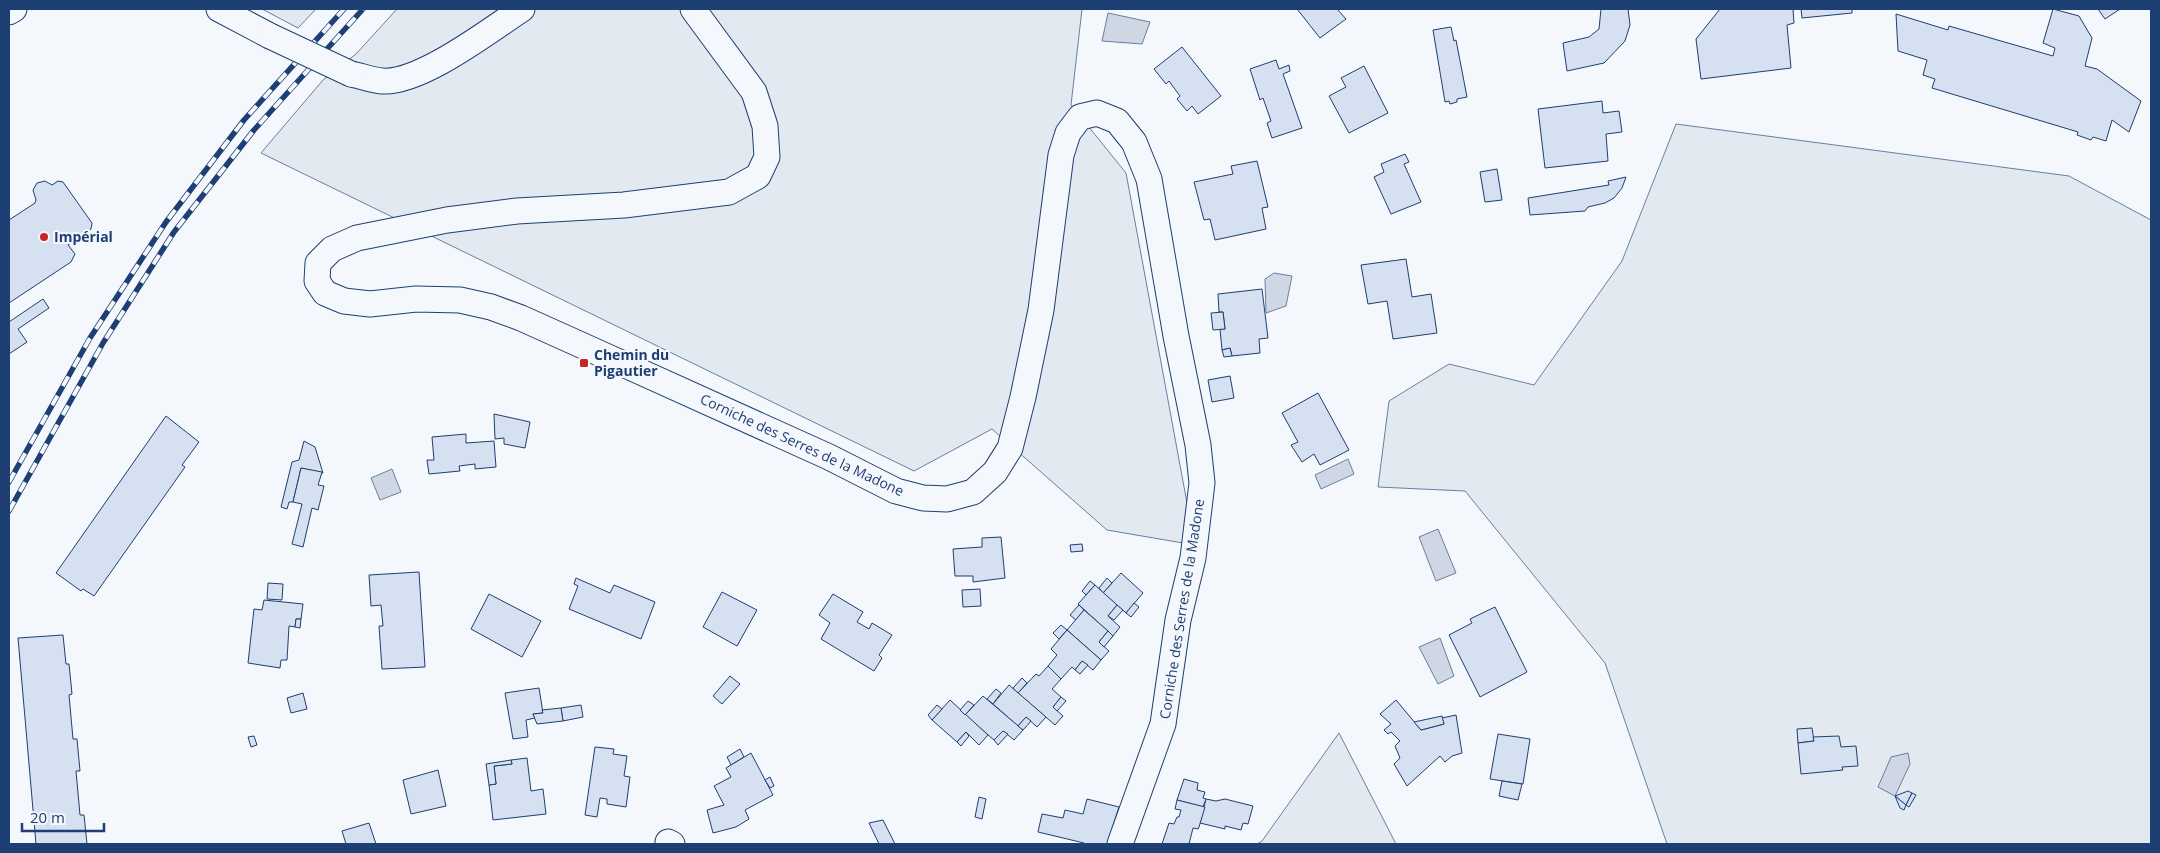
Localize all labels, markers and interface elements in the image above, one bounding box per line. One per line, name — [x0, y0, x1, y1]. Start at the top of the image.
place label: Impérial — [54, 227, 113, 246]
marker: Impérial — [38, 231, 50, 243]
place label: Chemin du Pigautier — [594, 345, 669, 380]
marker: Chemin du Pigautier — [578, 357, 590, 369]
street label: Corniche des Serres de la Madone — [697, 389, 907, 500]
street label: Corniche des Serres de la Madone — [1155, 497, 1208, 720]
scale bar — [22, 800, 105, 832]
text: 20 m — [30, 807, 65, 827]

